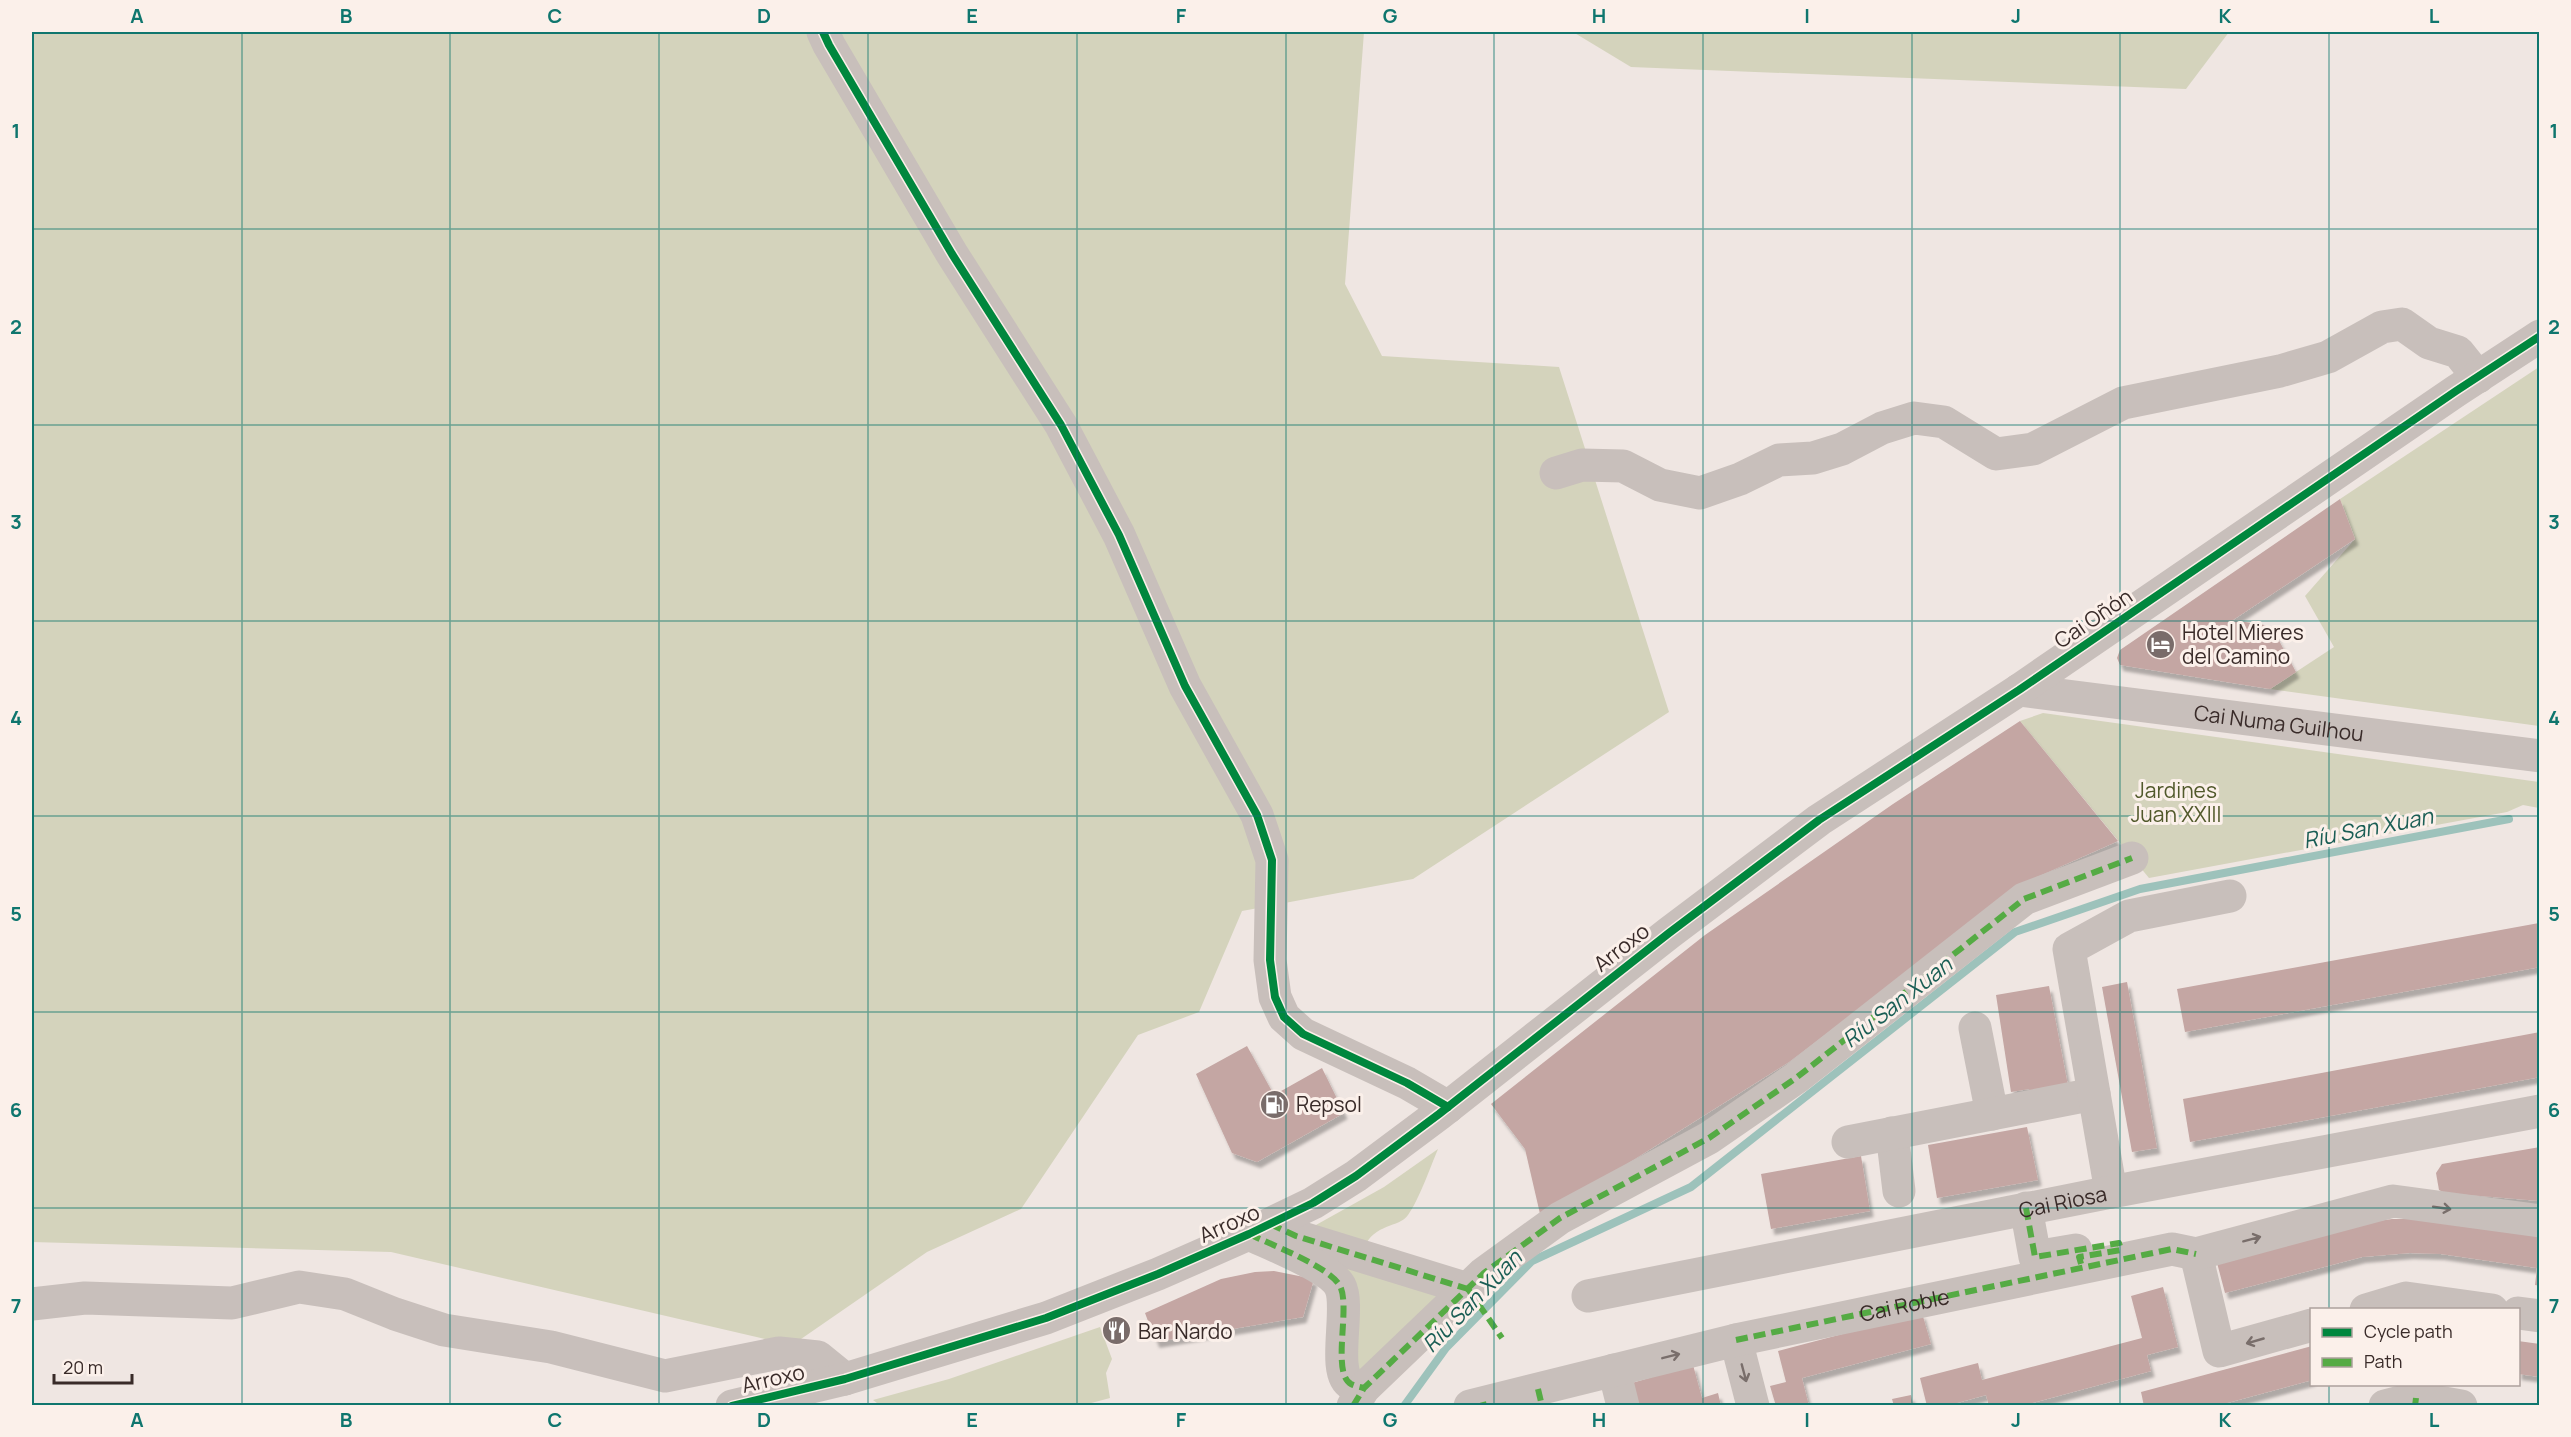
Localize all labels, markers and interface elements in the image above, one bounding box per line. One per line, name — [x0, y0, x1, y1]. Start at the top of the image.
text: A — [130, 2, 144, 29]
text: B — [340, 2, 353, 29]
text: C — [548, 2, 562, 29]
text: D — [757, 2, 771, 29]
text: E — [966, 2, 978, 29]
text: F — [1176, 2, 1187, 29]
text: G — [1383, 2, 1398, 29]
text: H — [1592, 2, 1606, 29]
text: I — [1804, 2, 1810, 29]
text: J — [2011, 2, 2021, 29]
text: K — [2219, 2, 2232, 29]
text: L — [2429, 2, 2440, 29]
text: 1 — [12, 117, 20, 144]
text: 1 — [2550, 117, 2558, 144]
text: 2 — [10, 313, 22, 340]
text: 2 — [2548, 313, 2560, 340]
text: 3 — [10, 508, 22, 535]
text: 3 — [2548, 508, 2560, 535]
street label: Cai Oñón — [2049, 582, 2137, 654]
place label: Hotel Mieres del Camino — [2182, 618, 2304, 670]
hotel icon: Hotel Mieres del Camino — [2145, 628, 2177, 660]
street label: Cai Numa Guilhou — [2192, 698, 2365, 748]
text: 4 — [10, 704, 22, 731]
text: 4 — [2548, 704, 2560, 731]
park label: Jardines Juan XXIII — [2131, 776, 2221, 828]
water label: Ríu San Xuan — [2301, 801, 2436, 855]
text: 5 — [10, 900, 22, 927]
text: 5 — [2548, 900, 2560, 927]
street label: Arroxo — [1587, 916, 1655, 978]
water label: Ríu San Xuan — [1836, 949, 1959, 1054]
fuel station icon: Repsol — [1259, 1088, 1291, 1120]
place label: Repsol — [1296, 1090, 1362, 1118]
text: 6 — [10, 1096, 22, 1123]
text: 6 — [2548, 1096, 2560, 1123]
street label: Cai Riosa — [2016, 1179, 2109, 1224]
street label: Arroxo — [1194, 1197, 1264, 1249]
one-way arrow — [2431, 1202, 2451, 1213]
one-way arrow — [2242, 1233, 2261, 1244]
water label: Ríu San Xuan — [1416, 1243, 1529, 1359]
street label: Cai Roble — [1857, 1282, 1952, 1328]
text: 7 — [11, 1292, 21, 1319]
text: 7 — [2549, 1292, 2559, 1319]
legend — [2310, 1308, 2520, 1386]
restaurant icon: Bar Nardo — [1101, 1315, 1133, 1347]
place label: Bar Nardo — [1138, 1317, 1233, 1345]
text: Cycle path — [2364, 1319, 2453, 1343]
one-way arrow — [2246, 1336, 2265, 1347]
scale bar — [54, 1347, 132, 1385]
text: Path — [2364, 1349, 2402, 1373]
one-way arrow — [1661, 1350, 1680, 1362]
text: 20 m — [63, 1355, 103, 1379]
street label: Arroxo — [739, 1357, 807, 1399]
one-way arrow — [1739, 1363, 1751, 1382]
text: A — [130, 1406, 144, 1433]
text: B — [340, 1406, 353, 1433]
text: C — [548, 1406, 562, 1433]
text: D — [757, 1406, 771, 1433]
text: E — [966, 1406, 978, 1433]
text: F — [1176, 1406, 1187, 1433]
text: G — [1383, 1406, 1398, 1433]
text: H — [1592, 1406, 1606, 1433]
text: I — [1804, 1406, 1810, 1433]
text: J — [2011, 1406, 2021, 1433]
text: K — [2219, 1406, 2232, 1433]
text: L — [2429, 1406, 2440, 1433]

